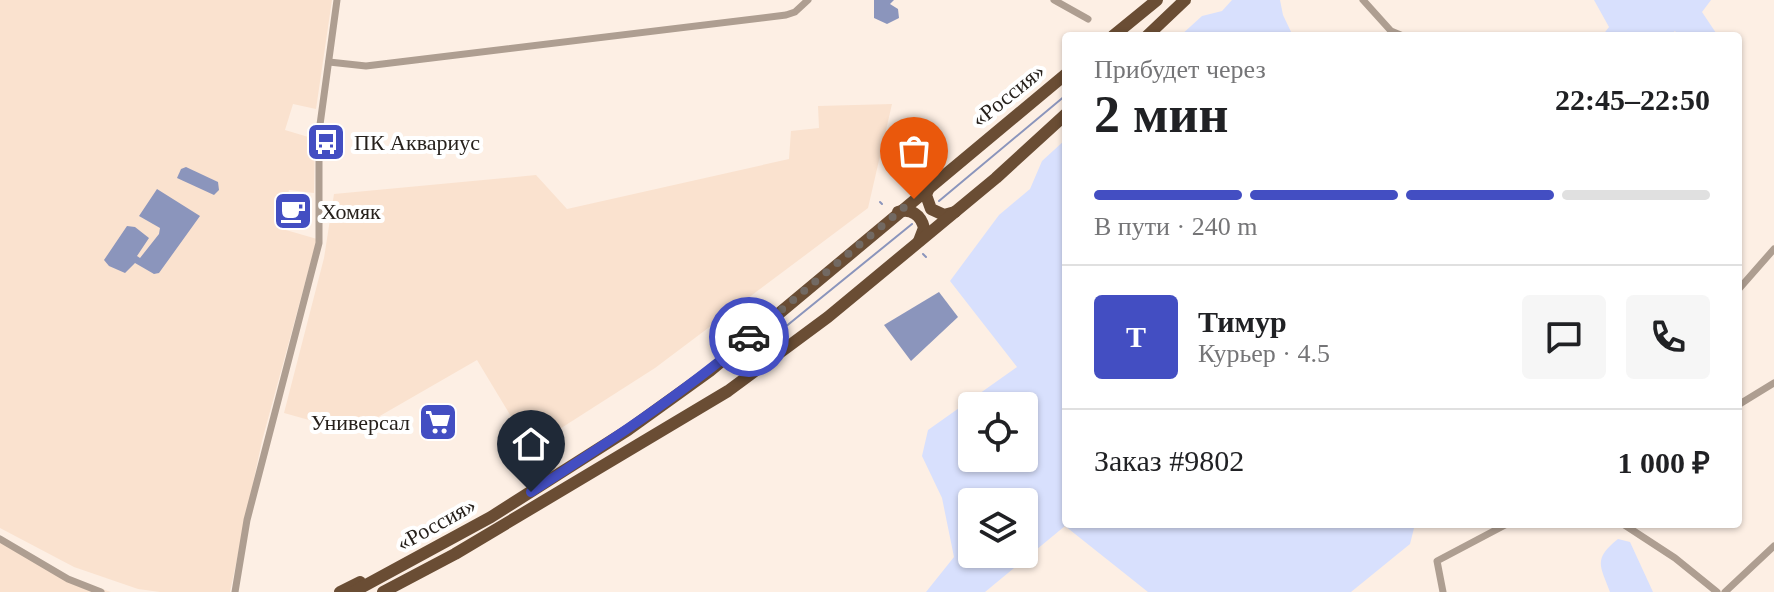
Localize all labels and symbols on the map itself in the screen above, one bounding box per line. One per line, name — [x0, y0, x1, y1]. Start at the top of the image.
street label: «Россия» — [966, 58, 1050, 132]
pin — [880, 117, 948, 199]
bus stop icon: ПК Аквариус — [305, 121, 347, 163]
place label: ПК Аквариус — [354, 130, 480, 155]
cafe icon: Хомяк — [272, 190, 314, 232]
place label: Хомяк — [321, 199, 381, 224]
courier — [709, 297, 789, 377]
supermarket icon: Универсал — [417, 401, 459, 443]
place label: Универсал — [311, 410, 410, 435]
pin — [497, 410, 565, 492]
street label: «Россия» — [392, 492, 480, 556]

